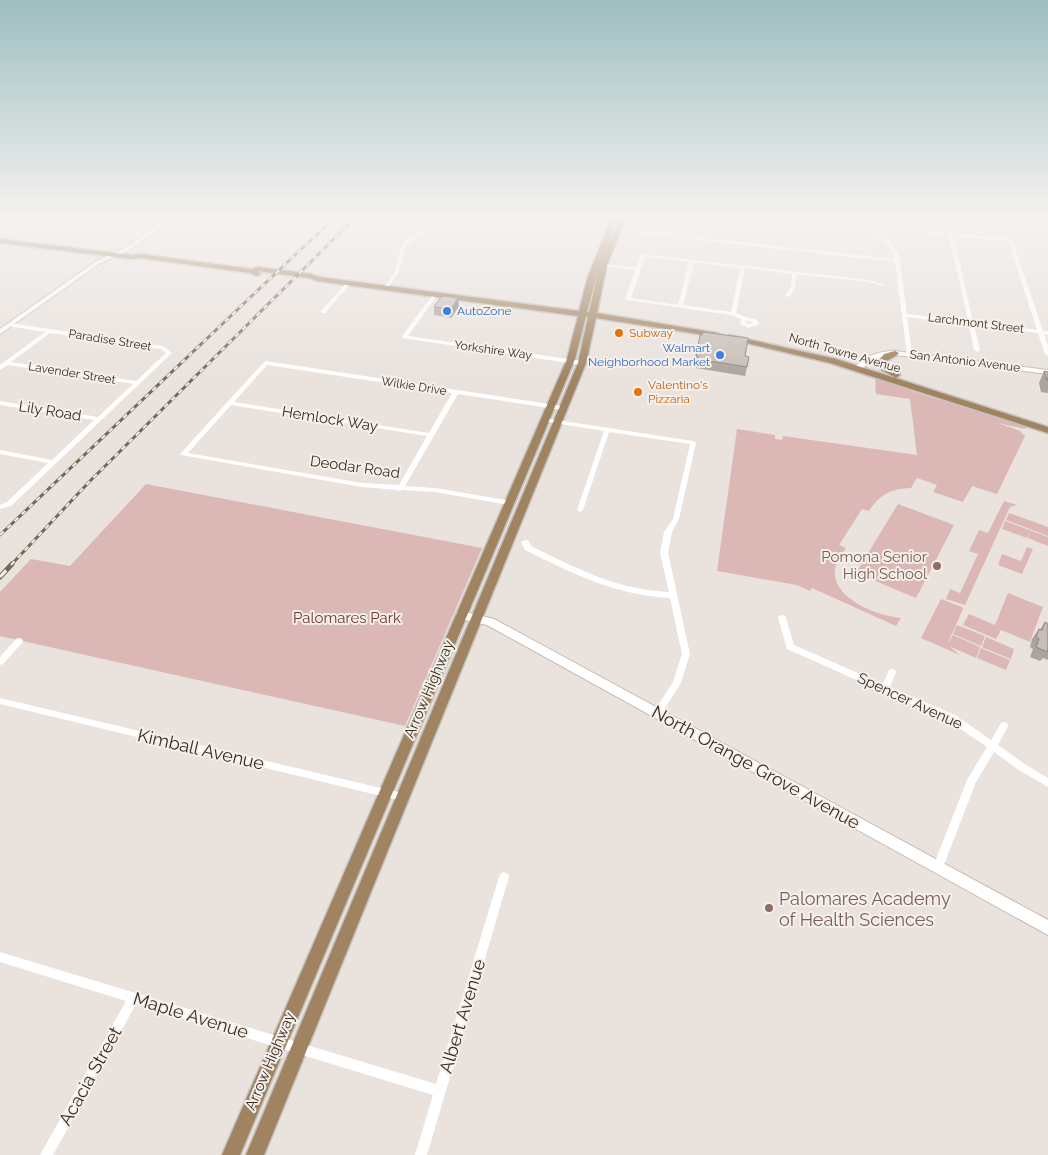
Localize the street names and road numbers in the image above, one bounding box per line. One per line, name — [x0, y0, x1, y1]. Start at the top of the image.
street label: Larchmont Street — [927, 310, 1025, 336]
street label: Paradise Street — [67, 327, 153, 353]
street label: North Towne Avenue — [787, 330, 903, 376]
street label: Yorkshire Way — [453, 338, 533, 362]
street label: San Antonio Avenue — [909, 347, 1021, 375]
street label: Lavender Street — [27, 359, 117, 387]
street label: Wilkie Drive — [380, 374, 448, 398]
street label: Lily Road — [17, 397, 83, 425]
street label: Hemlock Way — [281, 403, 379, 435]
street label: Deodar Road — [309, 452, 401, 482]
street label: Arrow Highway — [400, 637, 458, 741]
street label: Spencer Avenue — [855, 669, 966, 733]
street label: North Orange Grove Avenue — [648, 701, 864, 833]
street label: Kimball Avenue — [136, 724, 267, 774]
street label: Albert Avenue — [435, 956, 489, 1076]
street label: Maple Avenue — [131, 988, 252, 1043]
street label: Arrow Highway — [241, 1009, 299, 1113]
street label: Acacia Street — [54, 1023, 126, 1129]

